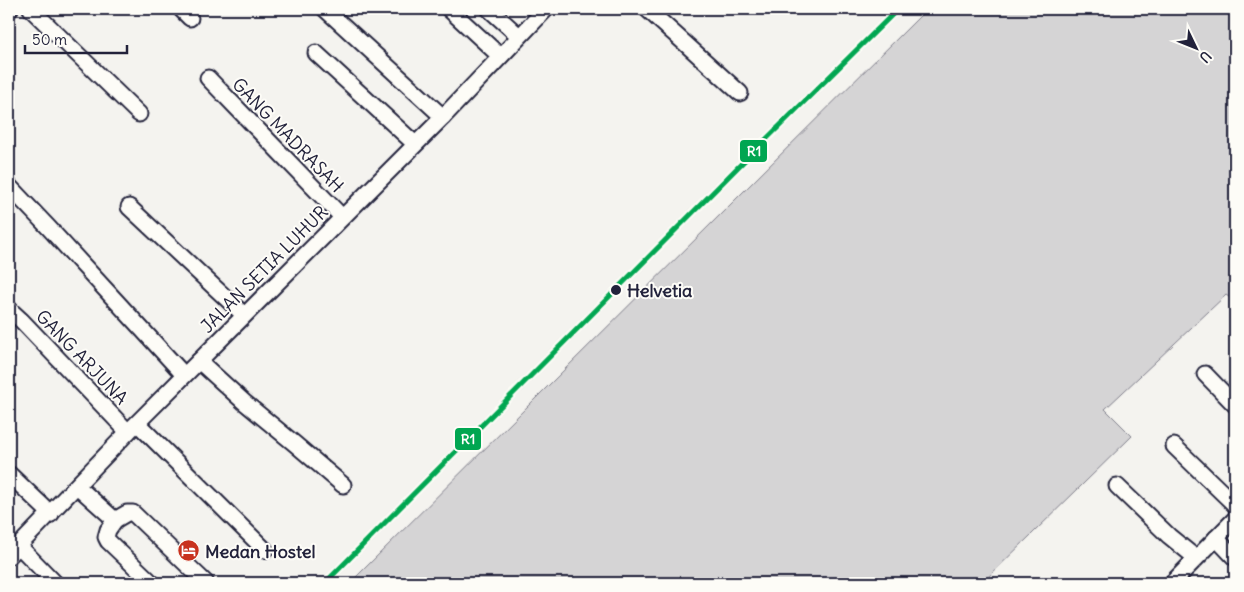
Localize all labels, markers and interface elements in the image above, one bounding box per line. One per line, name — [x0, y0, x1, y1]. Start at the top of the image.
scale bar — [25, 22, 128, 54]
north arrow — [1172, 22, 1222, 72]
text: 50 m — [32, 30, 67, 49]
text: U — [1196, 47, 1215, 67]
street label: GANG MADRASAH — [227, 73, 349, 197]
line badge: R1 — [739, 139, 768, 163]
text: R1 — [747, 142, 761, 160]
street label: JALAN SETIA LUHUR — [195, 200, 333, 338]
place label: Helvetia — [627, 279, 692, 302]
marker: Helvetia — [609, 283, 623, 297]
street label: GANG ARJUNA — [31, 305, 133, 409]
line badge: R1 — [454, 427, 482, 451]
text: R1 — [461, 430, 475, 448]
hotel icon: Medan Hostel — [177, 539, 201, 563]
place label: Medan Hostel — [205, 540, 316, 563]

